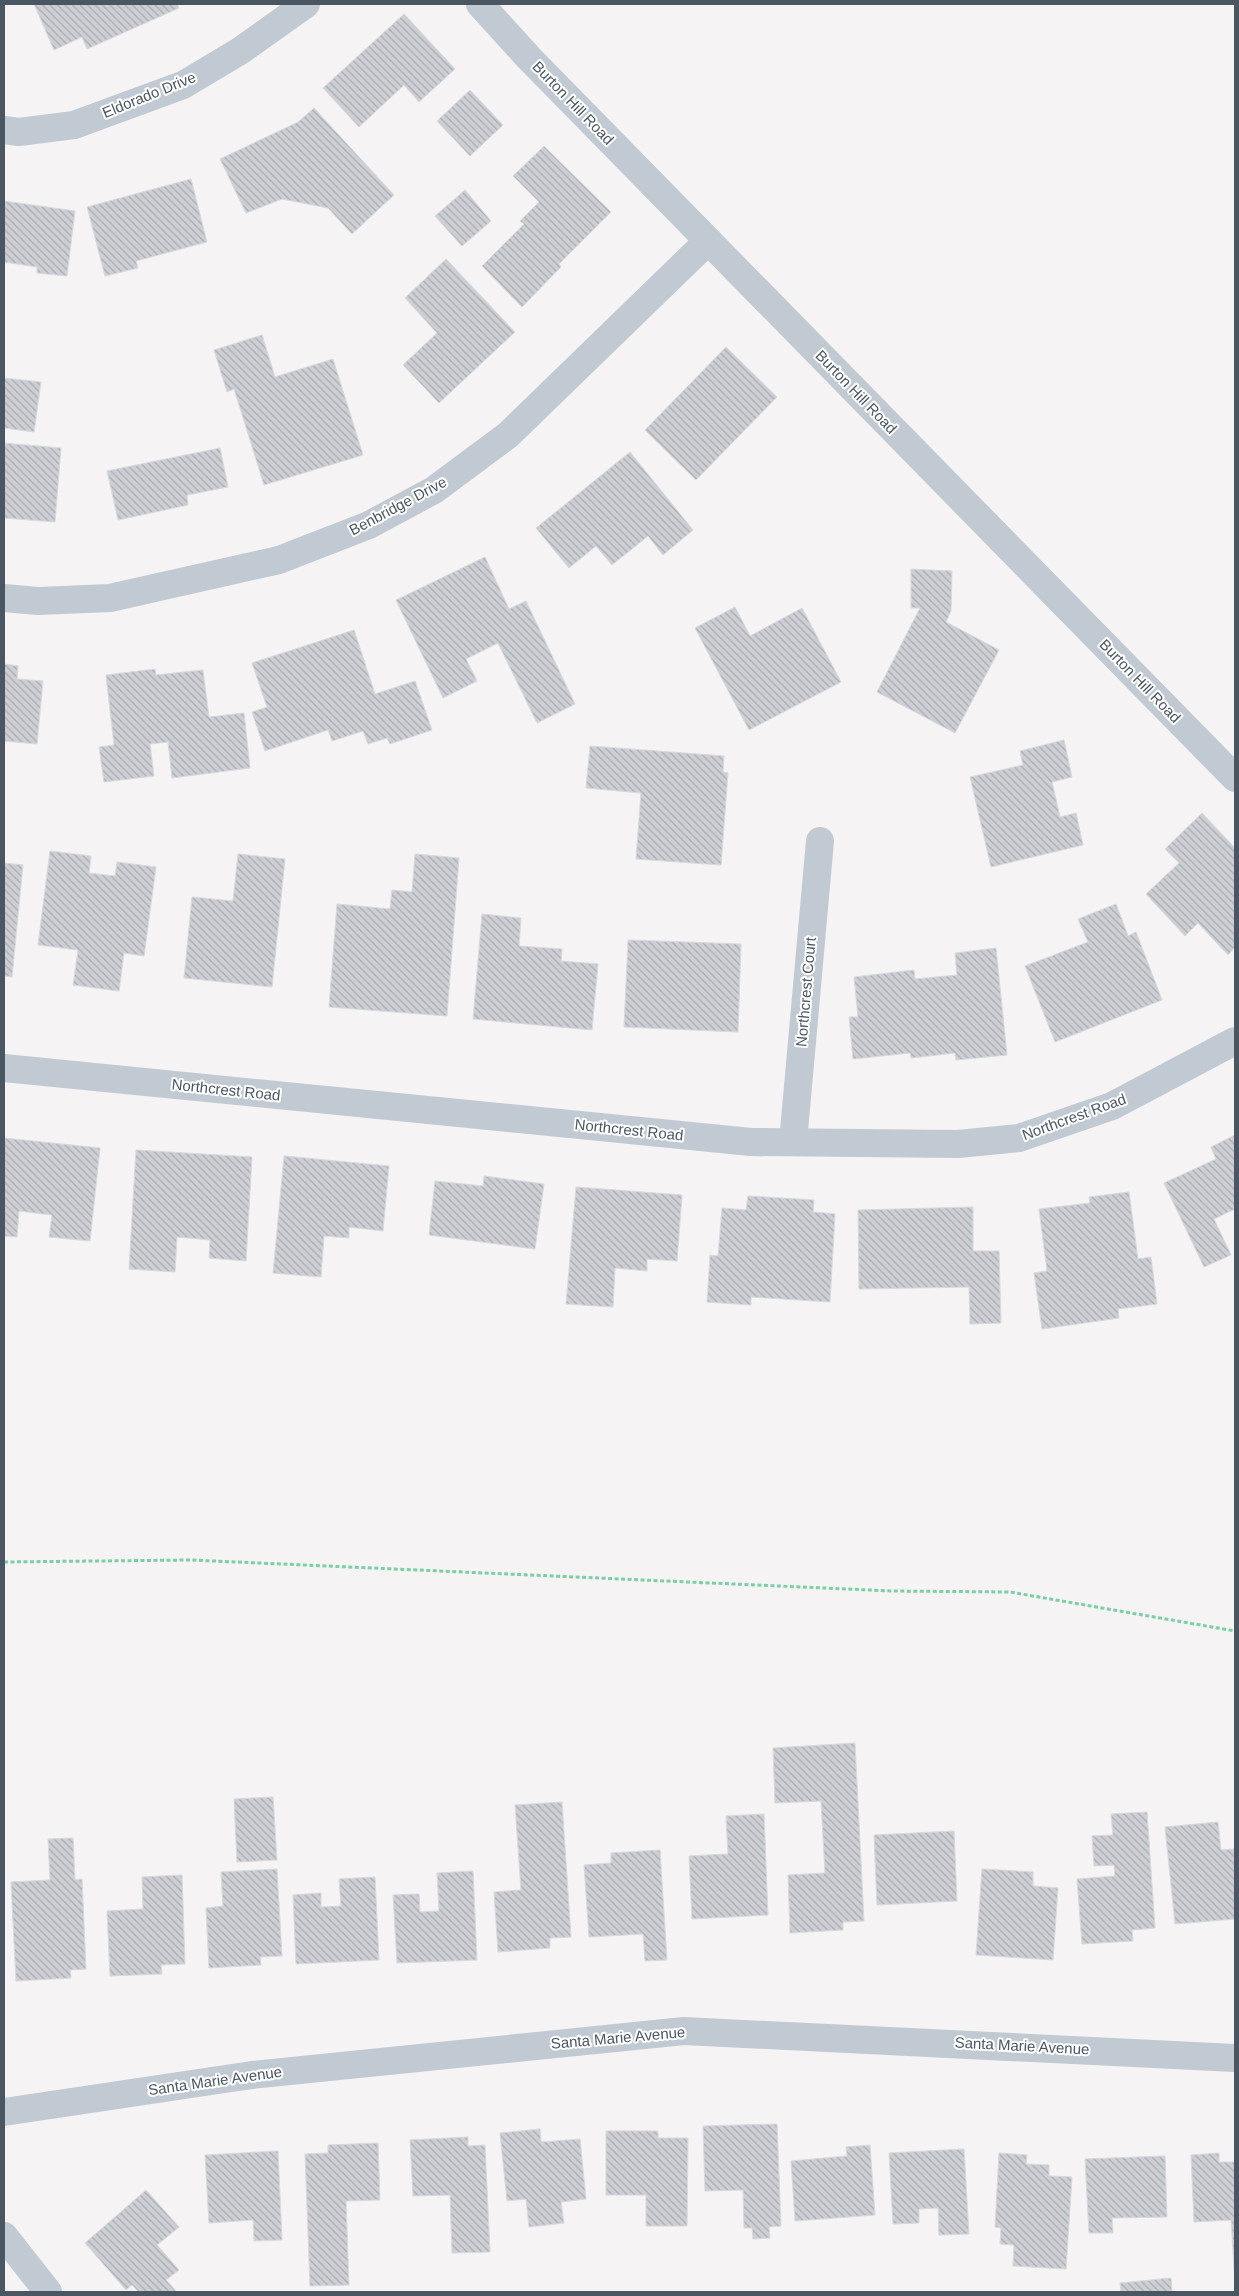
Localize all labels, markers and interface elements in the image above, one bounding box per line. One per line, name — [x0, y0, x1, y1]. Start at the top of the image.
street label: Burton Hill Road — [529, 57, 617, 148]
street label: Eldorado Drive — [100, 68, 198, 121]
street label: Burton Hill Road — [812, 346, 900, 437]
street label: Benbridge Drive — [346, 473, 449, 538]
street label: Burton Hill Road — [1096, 635, 1184, 726]
street label: Northcrest Court — [792, 936, 819, 1048]
street label: Northcrest Road — [171, 1075, 281, 1104]
street label: Northcrest Road — [1020, 1090, 1128, 1143]
street label: Northcrest Road — [574, 1115, 684, 1144]
street label: Santa Marie Avenue — [550, 2023, 686, 2052]
street label: Santa Marie Avenue — [954, 2033, 1090, 2058]
street label: Santa Marie Avenue — [147, 2063, 283, 2098]

